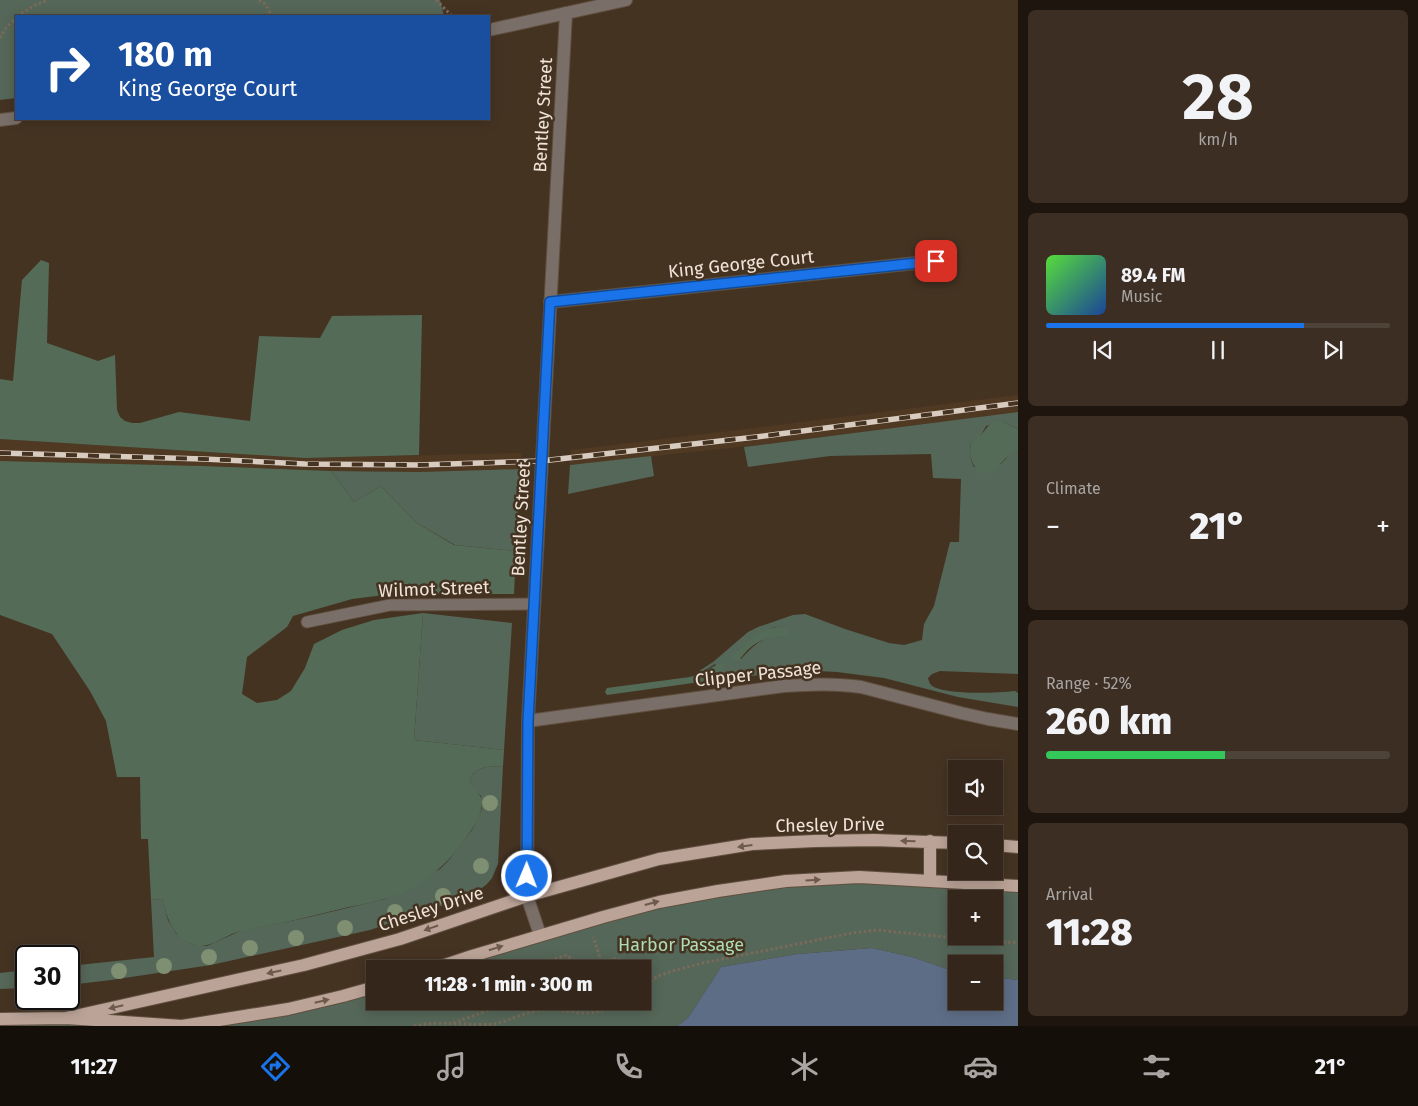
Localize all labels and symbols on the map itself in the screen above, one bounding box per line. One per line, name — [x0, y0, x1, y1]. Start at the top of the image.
street label: Bentley Street — [529, 57, 557, 173]
pin — [915, 240, 957, 282]
street label: King George Court — [667, 245, 816, 283]
street label: Bentley Street — [507, 461, 535, 577]
street label: Wilmot Street — [378, 576, 490, 602]
street label: Clipper Passage — [694, 656, 822, 692]
street label: Chesley Drive — [775, 813, 885, 837]
one-way arrow — [899, 837, 915, 845]
one-way arrow — [737, 842, 753, 850]
position arrow — [500, 849, 552, 901]
one-way arrow — [805, 875, 821, 883]
street label: Chesley Drive — [376, 882, 486, 936]
one-way arrow — [644, 899, 659, 907]
one-way arrow — [423, 925, 438, 932]
park label: Harbor Passage — [618, 934, 744, 956]
one-way arrow — [488, 944, 503, 952]
speed limit sign: 30 — [15, 945, 80, 1010]
one-way arrow — [267, 968, 282, 976]
one-way arrow — [315, 997, 330, 1005]
one-way arrow — [108, 1003, 123, 1011]

